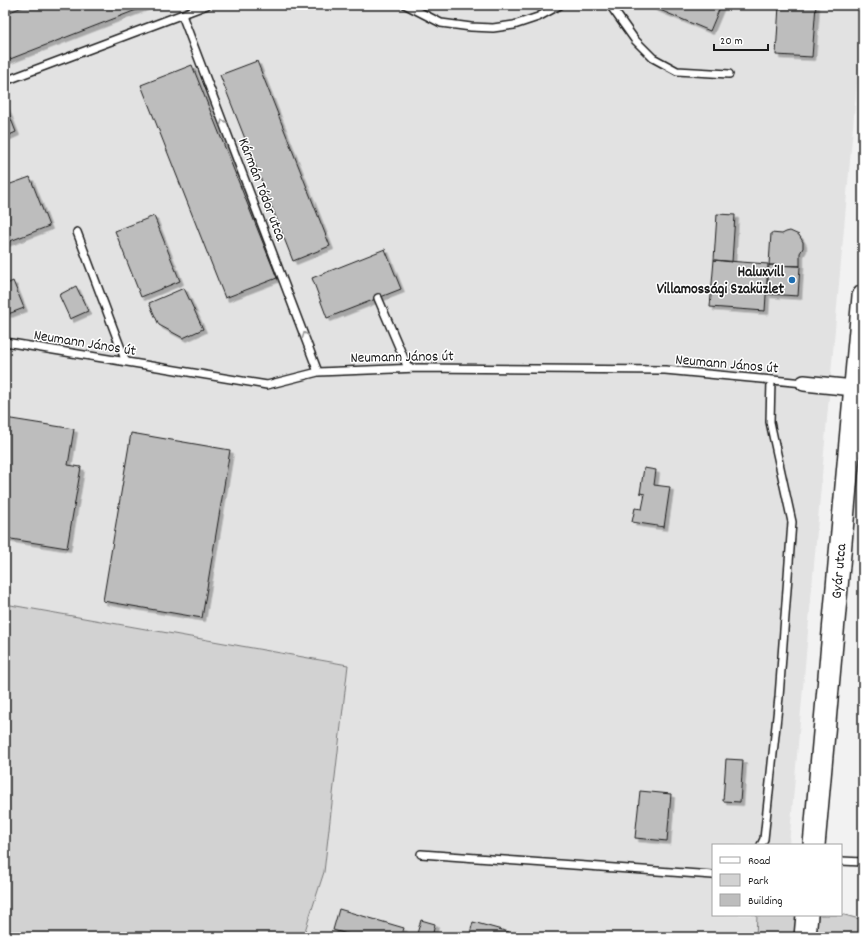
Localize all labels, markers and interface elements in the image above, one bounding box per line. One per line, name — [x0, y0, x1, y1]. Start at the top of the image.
scale bar — [714, 26, 768, 52]
text: 20 m — [720, 33, 743, 50]
one-way arrow — [220, 119, 228, 126]
street label: Kármán Tódor utca — [231, 135, 291, 245]
place label: Haluxvill Villamossági Szaküzlet — [657, 262, 784, 301]
marker: Haluxvill Villamossági Szaküzlet — [787, 275, 797, 285]
street label: Neumann János út — [32, 325, 138, 363]
one-way arrow — [301, 332, 309, 339]
street label: Neumann János út — [350, 346, 454, 370]
street label: Neumann János út — [674, 350, 780, 380]
street label: Gyár utca — [827, 542, 853, 600]
legend — [712, 844, 842, 916]
text: Road — [748, 853, 770, 870]
text: Park — [748, 873, 769, 890]
text: Building — [748, 893, 783, 910]

